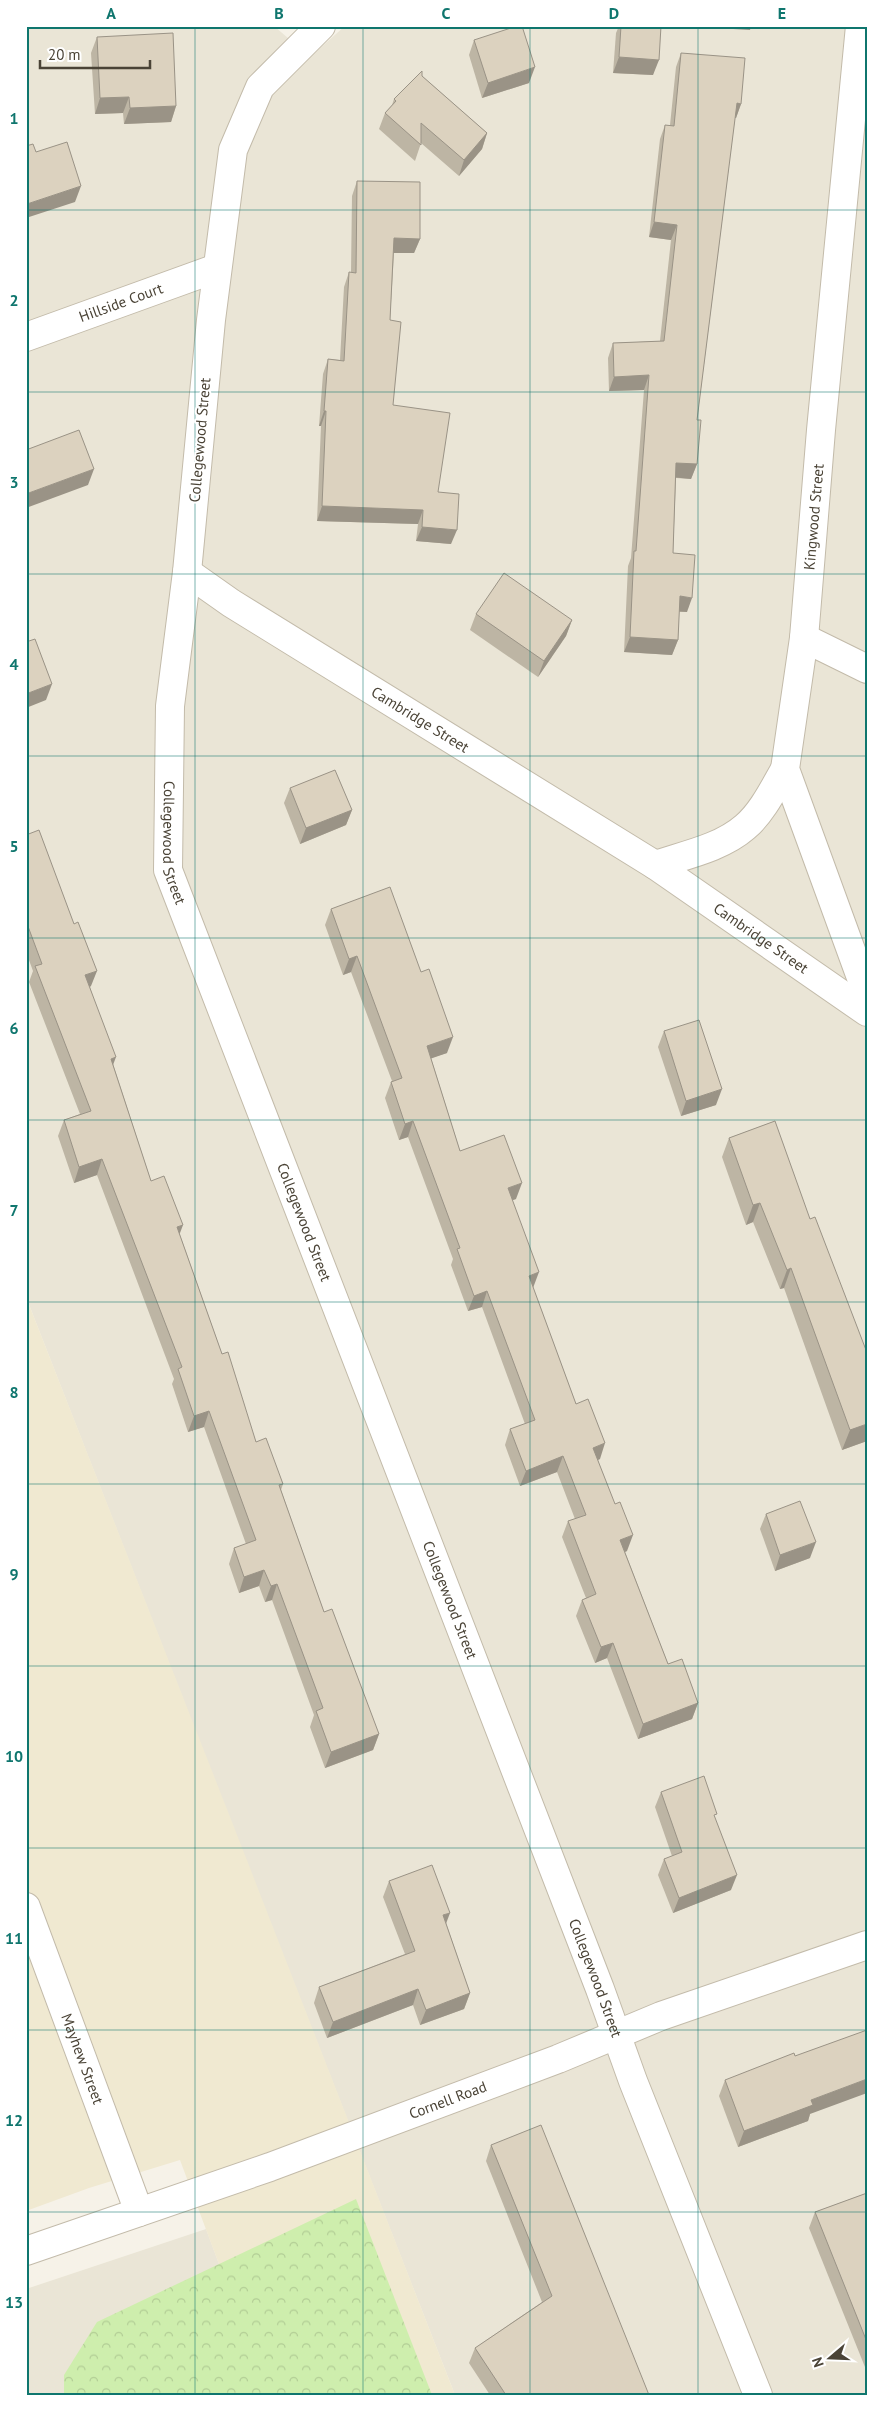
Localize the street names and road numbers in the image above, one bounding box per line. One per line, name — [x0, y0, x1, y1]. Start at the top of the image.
street label: Hillside Court — [76, 278, 165, 326]
street label: Collegewood Street — [185, 377, 214, 503]
street label: Kingwood Street — [799, 463, 828, 571]
street label: Cambridge Street — [368, 682, 473, 757]
street label: Collegewood Street — [159, 781, 190, 907]
street label: Cambridge Street — [710, 898, 812, 977]
street label: Collegewood Street — [273, 1160, 336, 1284]
street label: Collegewood Street — [419, 1538, 482, 1662]
street label: Collegewood Street — [565, 1916, 627, 2040]
street label: Mayhew Street — [57, 2011, 108, 2107]
street label: Cornell Road — [406, 2077, 489, 2123]

